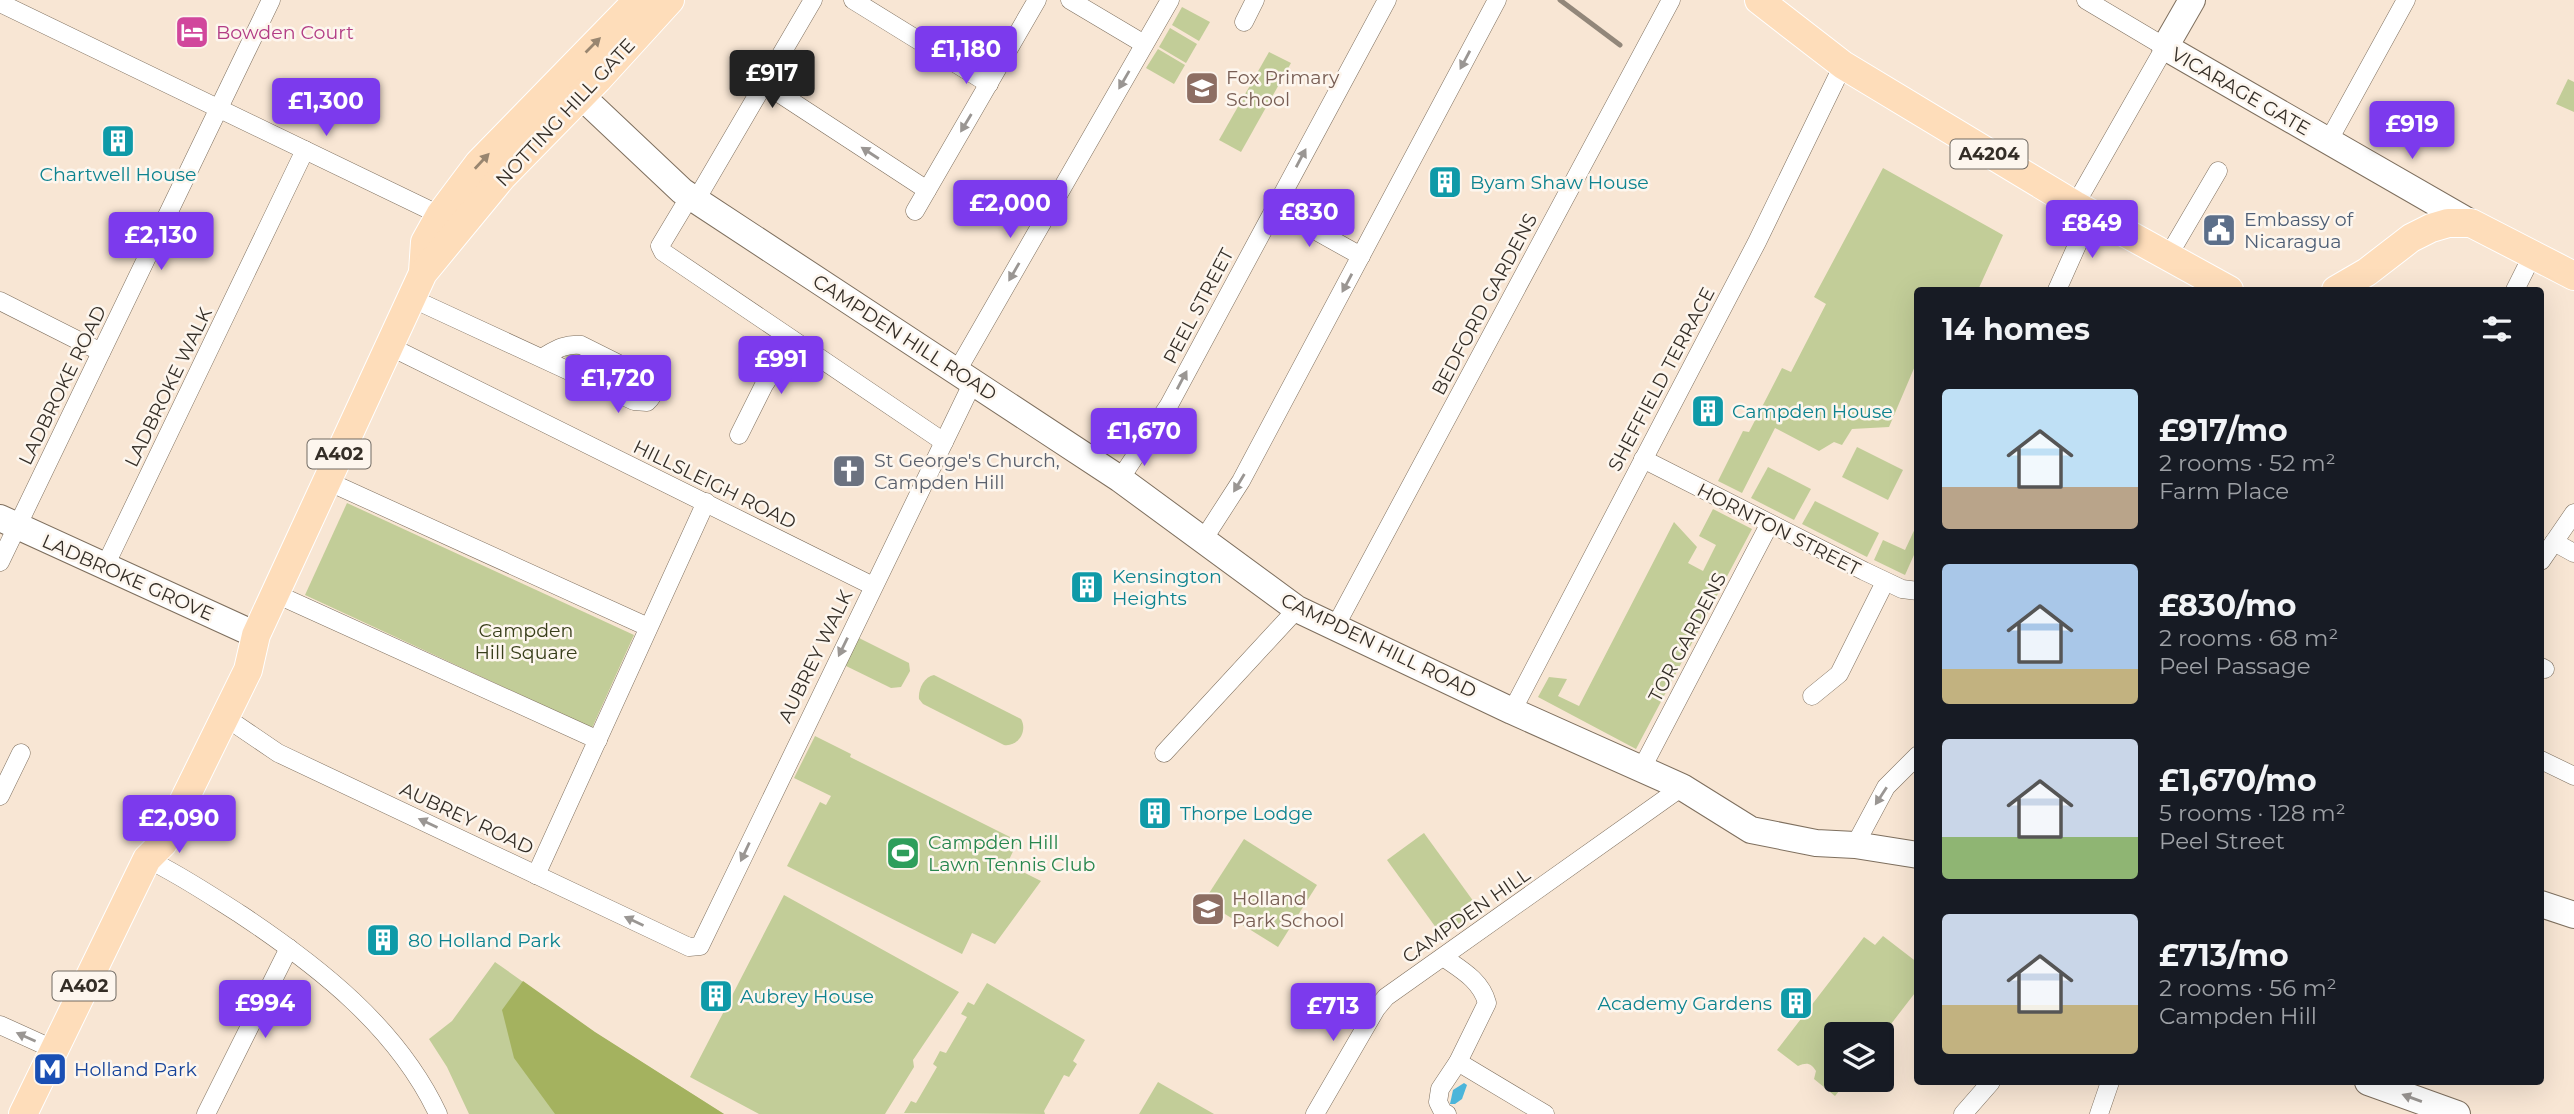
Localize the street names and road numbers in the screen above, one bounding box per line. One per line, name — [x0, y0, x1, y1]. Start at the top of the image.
street label: NOTTING HILL GATE — [491, 34, 640, 191]
street label: VICARAGE GATE — [2167, 42, 2314, 140]
road number: A4204 — [1951, 140, 2028, 168]
street label: BEDFORD GARDENS — [1427, 209, 1542, 399]
street label: PEEL STREET — [1158, 244, 1239, 368]
street label: CAMPDEN HILL ROAD — [808, 269, 1001, 405]
street label: SHEFFIELD TERRACE — [1603, 283, 1720, 475]
street label: LADBROKE ROAD — [14, 302, 111, 469]
street label: LADBROKE WALK — [120, 303, 217, 471]
street label: HILLSLEIGH ROAD — [629, 435, 800, 534]
road number: A402 — [308, 440, 370, 468]
street label: HORNTON STREET — [1693, 478, 1864, 581]
street label: LADBROKE GROVE — [38, 529, 217, 626]
street label: TOR GARDENS — [1644, 569, 1731, 706]
street label: AUBREY WALK — [773, 586, 858, 726]
street label: CAMPDEN HILL ROAD — [1277, 588, 1480, 703]
street label: AUBREY ROAD — [396, 777, 537, 859]
street label: CAMPDEN HILL — [1398, 862, 1535, 968]
road number: A402 — [52, 972, 116, 1001]

